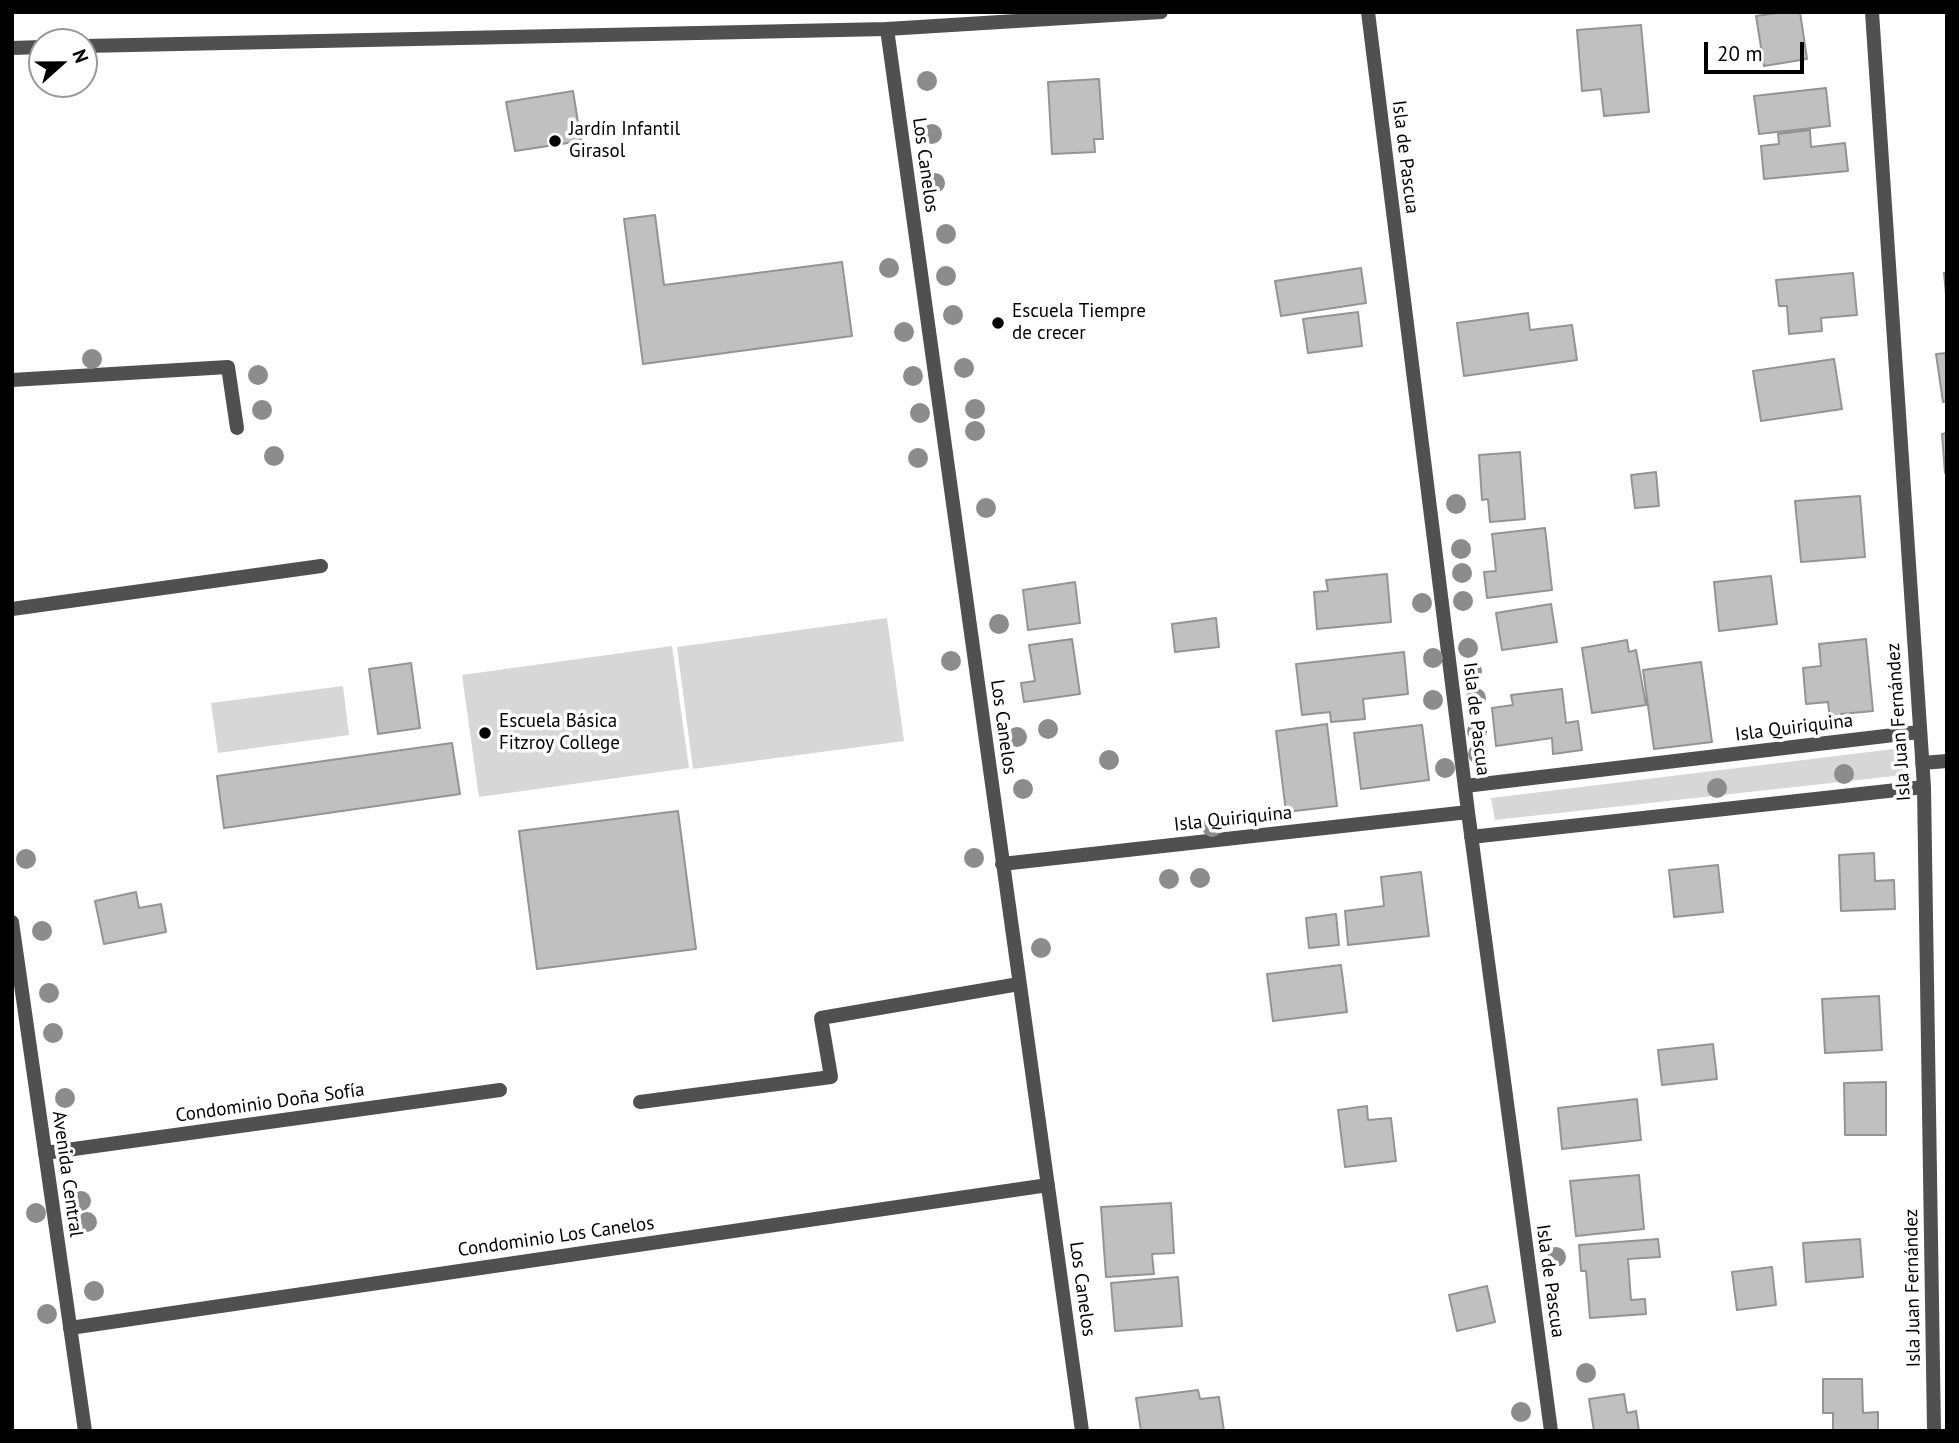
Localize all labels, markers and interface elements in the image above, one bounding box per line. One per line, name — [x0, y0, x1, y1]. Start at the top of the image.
north arrow — [28, 28, 98, 98]
scale bar — [1707, 28, 1807, 72]
text: 20 m — [1717, 40, 1763, 67]
text: N — [67, 46, 94, 66]
street label: Isla de Pascua — [1387, 99, 1423, 215]
street label: Los Canelos — [907, 116, 943, 214]
place label: Jardín Infantil Girasol — [569, 119, 680, 163]
marker: Jardín Infantil Girasol — [547, 133, 563, 149]
place label: Escuela Tiempre de crecer — [1012, 301, 1146, 345]
marker: Escuela Tiempre de crecer — [990, 315, 1006, 331]
street label: Isla Juan Fernández — [1882, 642, 1916, 802]
street label: Isla de Pascua — [1458, 661, 1494, 777]
street label: Los Canelos — [985, 678, 1021, 776]
street label: Isla Quiriquina — [1734, 709, 1854, 747]
place label: Escuela Básica Fitzroy College — [499, 711, 620, 755]
marker: Escuela Básica Fitzroy College — [477, 725, 493, 741]
street label: Isla Quiriquina — [1173, 801, 1293, 837]
street label: Condominio Doña Sofía — [174, 1078, 366, 1128]
street label: Avenida Central — [47, 1109, 87, 1239]
street label: Isla Juan Fernández — [1900, 1209, 1926, 1367]
street label: Condominio Los Canelos — [456, 1212, 656, 1262]
street label: Isla de Pascua — [1531, 1223, 1569, 1339]
street label: Los Canelos — [1064, 1240, 1100, 1338]

